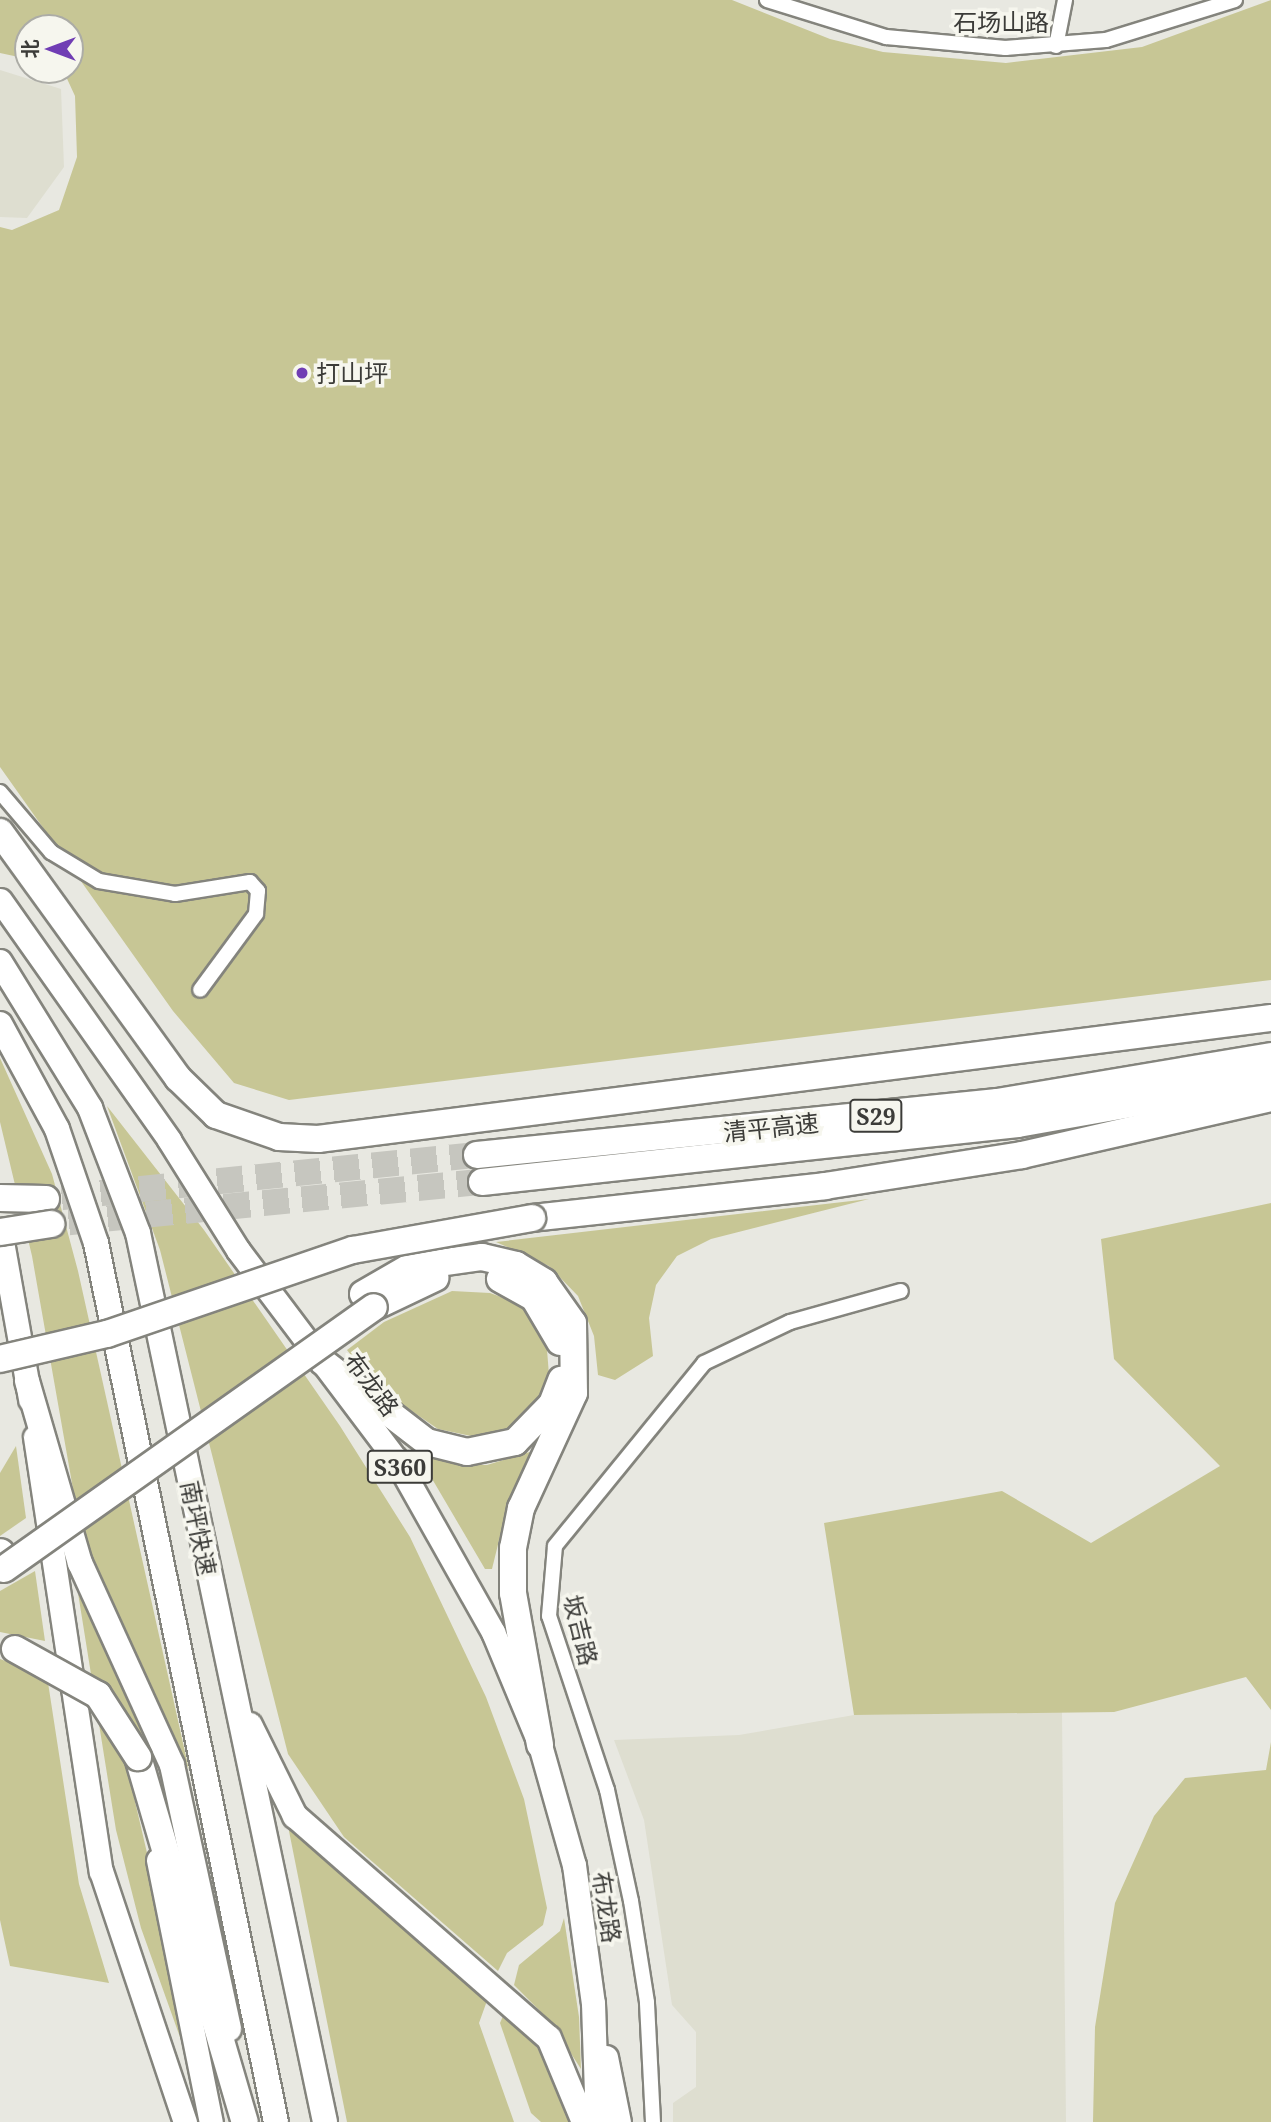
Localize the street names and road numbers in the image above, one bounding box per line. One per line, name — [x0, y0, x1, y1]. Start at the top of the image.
street label: 石场山路 — [953, 8, 1049, 36]
road number: S29 — [848, 1096, 904, 1135]
street label: 清平高速 — [722, 1108, 820, 1146]
street label: 布龙路 — [339, 1347, 405, 1421]
road number: S360 — [367, 1448, 433, 1486]
street label: 南坪快速 — [176, 1478, 222, 1578]
street label: 坂吉路 — [558, 1592, 604, 1668]
street label: 布龙路 — [587, 1869, 627, 1945]

